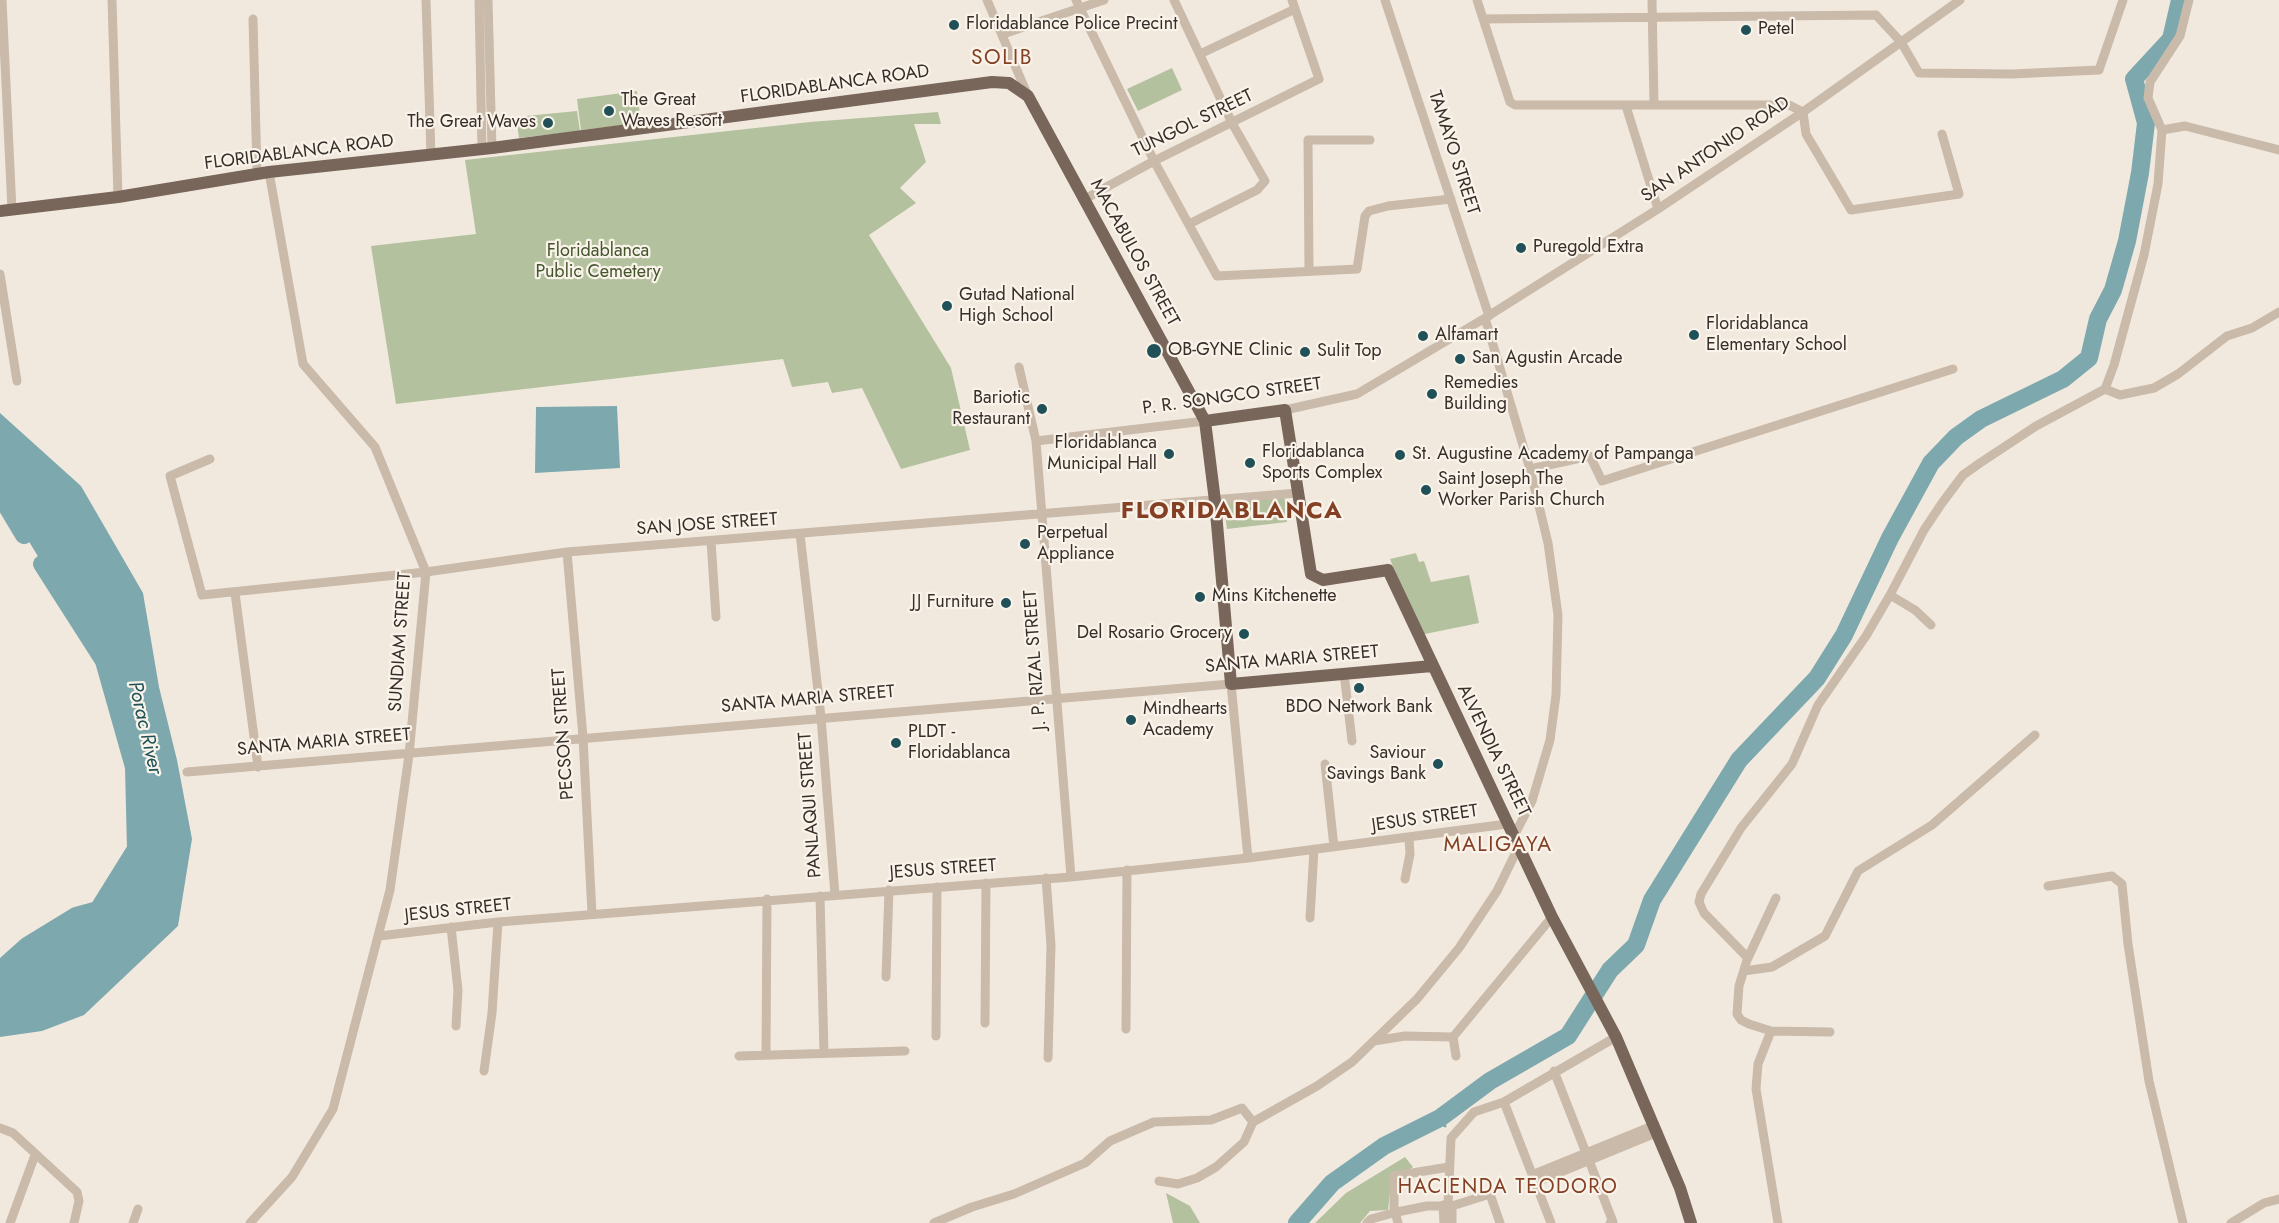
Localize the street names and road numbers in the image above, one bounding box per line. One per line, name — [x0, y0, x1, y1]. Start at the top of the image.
street label: FLORIDABLANCA ROAD — [739, 61, 931, 109]
street label: TUNGOL STREET — [1129, 85, 1257, 163]
street label: TAMAYO STREET — [1423, 88, 1483, 218]
street label: SAN ANTONIO ROAD — [1638, 92, 1794, 208]
street label: FLORIDABLANCA ROAD — [203, 131, 395, 175]
street label: MACABULOS STREET — [1085, 176, 1183, 330]
street label: P. R. SONGCO STREET — [1141, 374, 1323, 420]
street label: SAN JOSE STREET — [636, 509, 778, 541]
street label: SUNDIAM STREET — [385, 571, 417, 713]
street label: J. P. RIZAL STREET — [1020, 589, 1052, 731]
street label: SANTA MARIA STREET — [1204, 642, 1380, 678]
street label: PECSON STREET — [549, 667, 579, 801]
street label: ALVENDIA STREET — [1452, 681, 1534, 821]
street label: SANTA MARIA STREET — [720, 682, 896, 718]
street label: SANTA MARIA STREET — [236, 725, 412, 761]
street label: PANLAQUI STREET — [795, 731, 827, 879]
street label: JESUS STREET — [1370, 801, 1480, 837]
street label: JESUS STREET — [889, 855, 997, 885]
street label: JESUS STREET — [404, 895, 512, 927]

